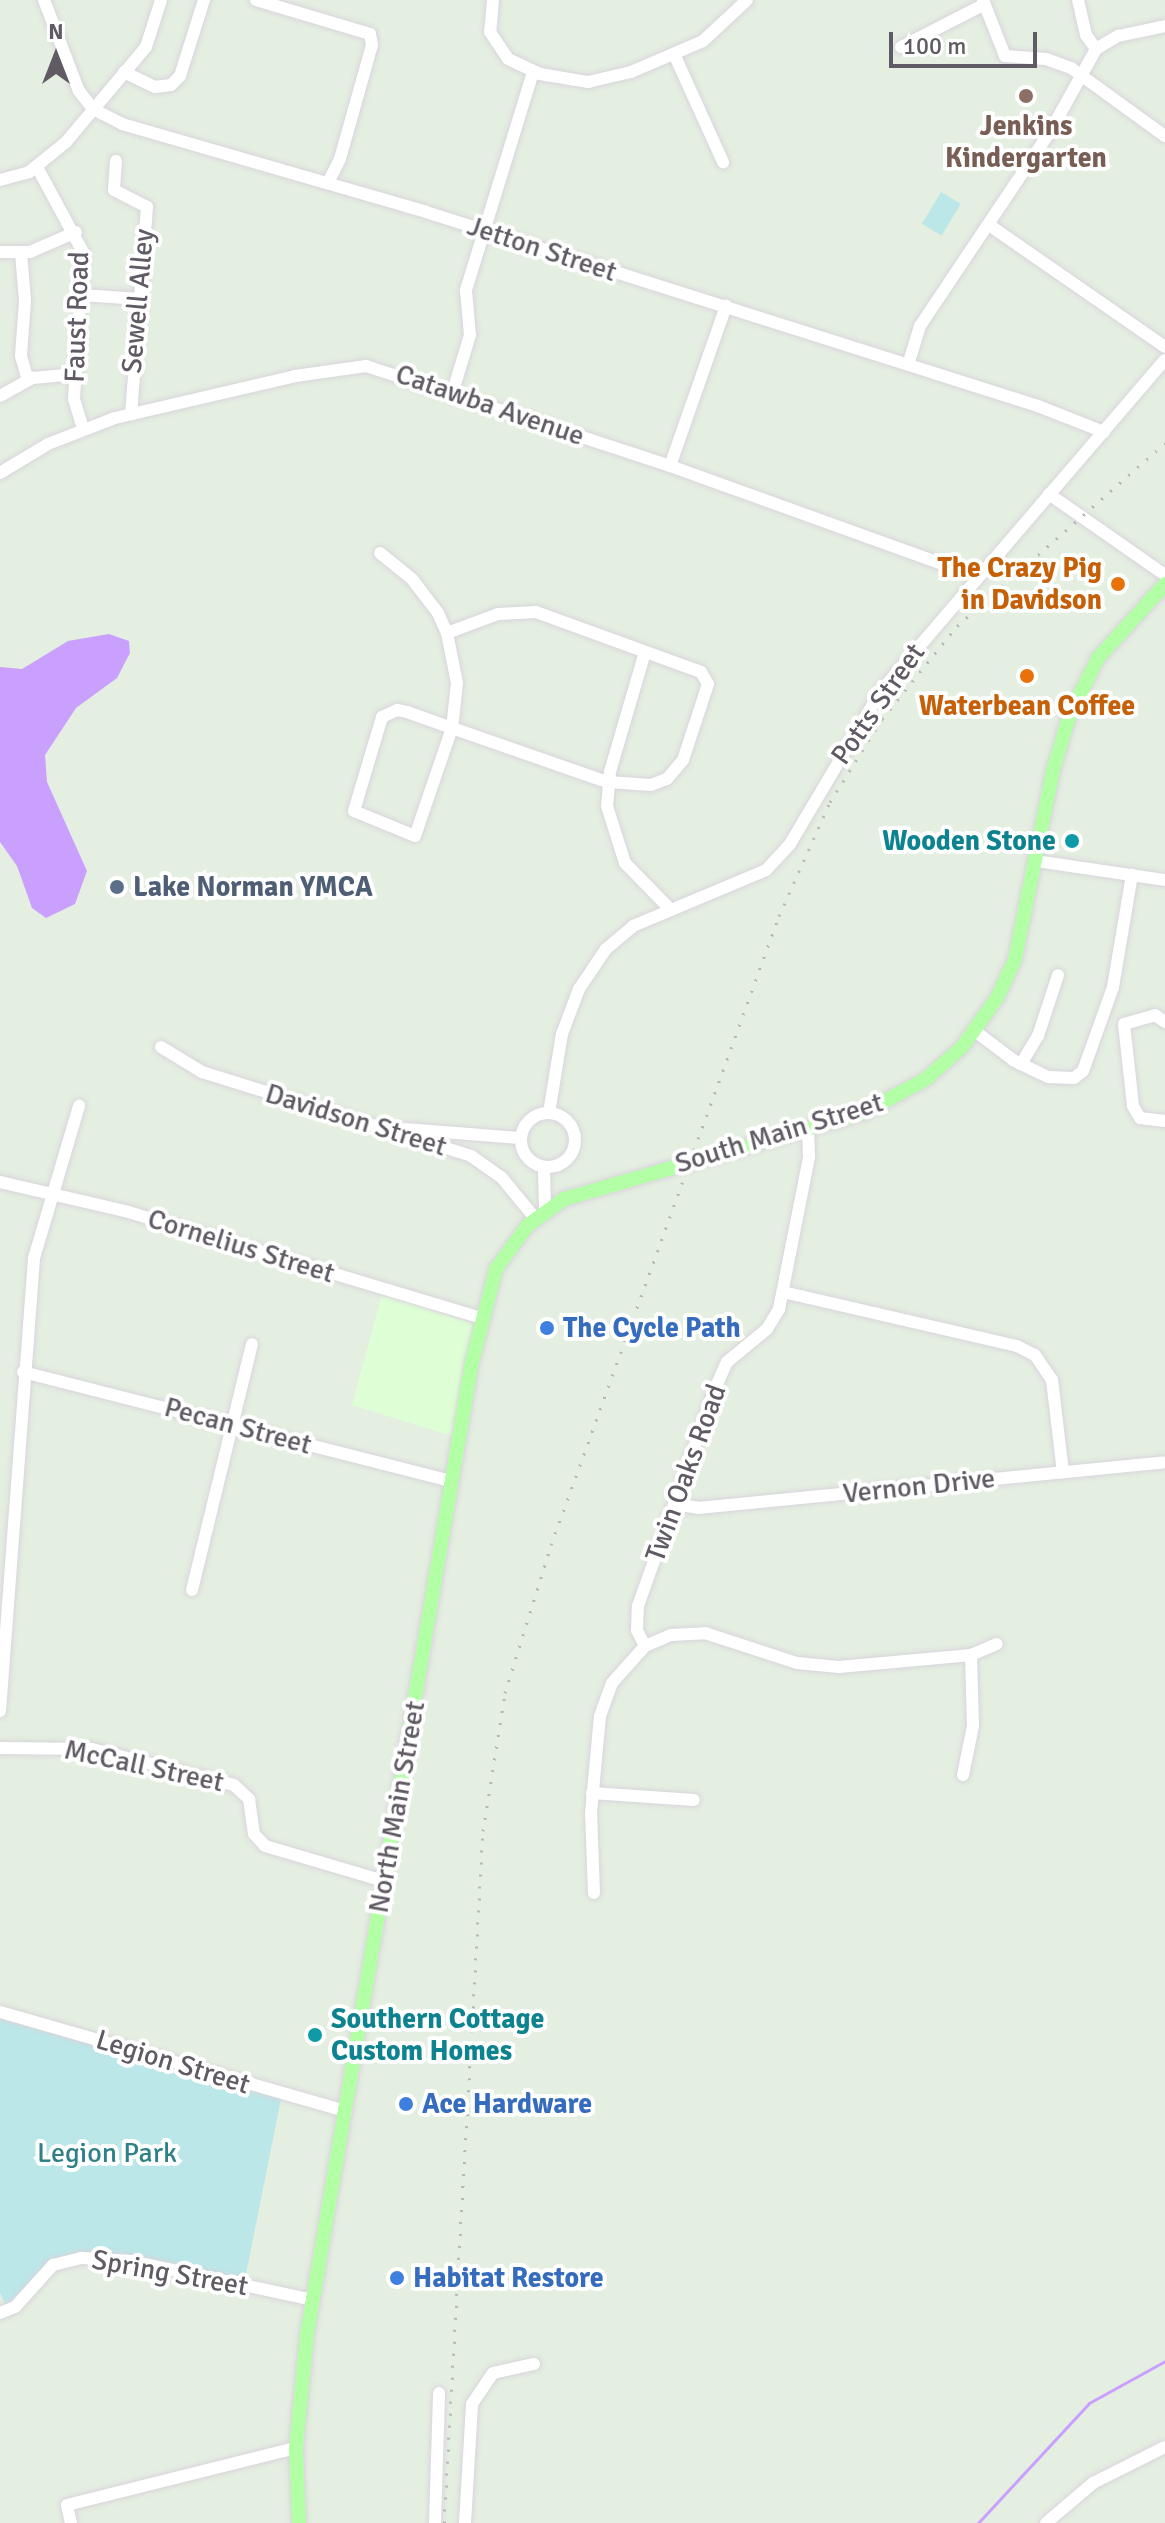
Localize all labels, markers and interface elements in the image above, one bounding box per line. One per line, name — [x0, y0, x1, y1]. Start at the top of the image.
north arrow — [16, 16, 96, 96]
scale bar — [893, 16, 1041, 66]
text: N — [48, 18, 64, 45]
text: 100 m — [903, 31, 966, 61]
marker: Jenkins Kindergarten — [1017, 87, 1035, 105]
place label: Jenkins Kindergarten — [945, 109, 1107, 175]
street label: Jetton Street — [463, 209, 621, 289]
street label: Sewell Alley — [115, 227, 161, 375]
street label: Faust Road — [58, 251, 96, 383]
street label: Catawba Avenue — [391, 357, 589, 453]
place label: The Crazy Pig in Davidson — [938, 551, 1102, 617]
marker: The Crazy Pig in Davidson — [1109, 575, 1127, 593]
street label: Potts Street — [824, 637, 932, 771]
marker: Waterbean Coffee — [1018, 667, 1036, 685]
place label: Waterbean Coffee — [919, 689, 1135, 723]
place label: Wooden Stone — [882, 824, 1056, 858]
marker: Wooden Stone — [1063, 832, 1081, 850]
place label: Lake Norman YMCA — [133, 870, 373, 904]
marker: Lake Norman YMCA — [108, 878, 126, 896]
street label: Davidson Street — [261, 1077, 451, 1163]
street label: South Main Street — [671, 1085, 887, 1181]
street label: Cornelius Street — [144, 1202, 338, 1290]
place label: The Cycle Path — [563, 1311, 741, 1345]
marker: The Cycle Path — [538, 1319, 556, 1337]
street label: Twin Oaks Road — [638, 1380, 734, 1566]
street label: Pecan Street — [161, 1390, 315, 1462]
street label: Vernon Drive — [841, 1461, 997, 1511]
street label: North Main Street — [362, 1698, 432, 1916]
street label: McCall Street — [61, 1733, 227, 1799]
place label: Southern Cottage Custom Homes — [331, 2002, 544, 2068]
street label: Legion Street — [92, 2023, 254, 2101]
marker: Southern Cottage Custom Homes — [306, 2026, 324, 2044]
place label: Ace Hardware — [422, 2087, 592, 2121]
marker: Ace Hardware — [397, 2095, 415, 2113]
park label: Legion Park — [37, 2136, 177, 2170]
street label: Spring Street — [89, 2243, 251, 2303]
place label: Habitat Restore — [413, 2261, 604, 2295]
marker: Habitat Restore — [388, 2269, 406, 2287]

